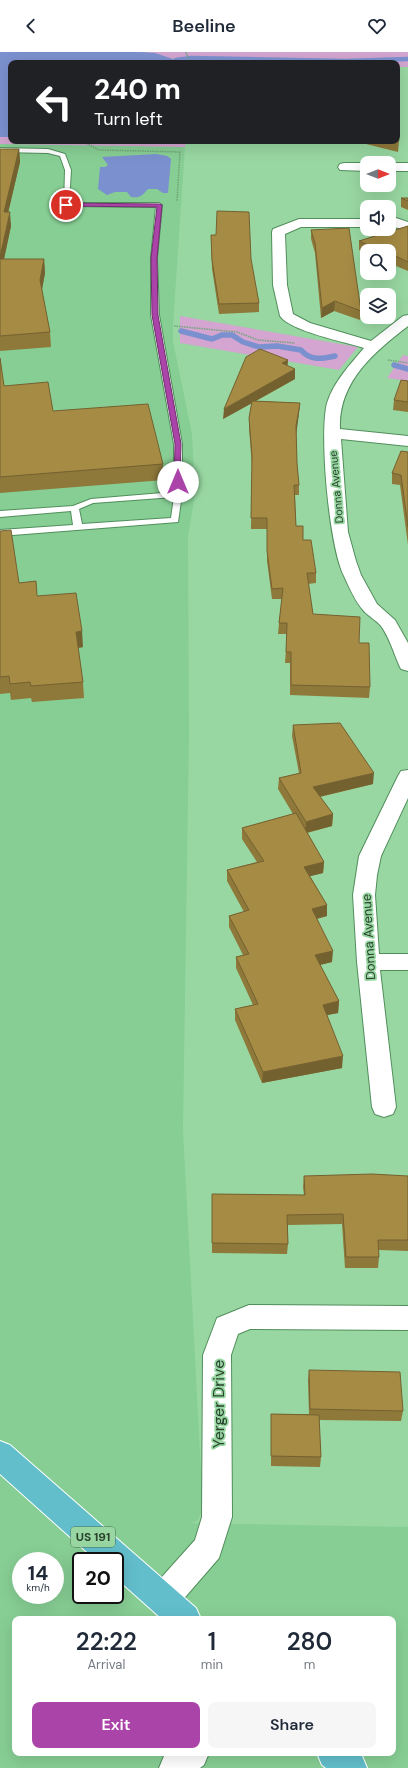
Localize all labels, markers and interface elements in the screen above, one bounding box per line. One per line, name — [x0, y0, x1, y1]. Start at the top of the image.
text: Beeline — [172, 14, 236, 38]
icon: back — [20, 15, 42, 37]
icon: heart — [366, 15, 388, 37]
text: 240 m — [94, 71, 181, 108]
icon: left — [28, 76, 80, 128]
text: Turn left — [94, 107, 163, 131]
north arrow — [360, 156, 396, 192]
map controls — [360, 156, 396, 324]
pin — [49, 188, 83, 222]
icon: arrive — [55, 194, 77, 216]
button: sound — [360, 200, 396, 236]
button: search — [360, 244, 396, 280]
button: layers — [360, 288, 396, 324]
street label: Donna Avenue — [326, 450, 346, 524]
position arrow — [157, 461, 199, 503]
street label: Donna Avenue — [358, 893, 379, 981]
street label: Yerger Drive — [208, 1360, 229, 1448]
road number: US 191 — [71, 1527, 115, 1547]
speed limit sign: 20 — [72, 1552, 124, 1604]
text: 14 — [28, 1560, 48, 1586]
text: km/h — [26, 1581, 50, 1594]
text: 22:22 — [76, 1626, 137, 1657]
text: 1 — [208, 1626, 216, 1657]
text: 280 — [287, 1626, 332, 1657]
text: Arrival — [87, 1656, 125, 1673]
text: min — [201, 1656, 223, 1673]
text: m — [304, 1656, 315, 1673]
button: Exit — [32, 1702, 200, 1748]
button: Share — [208, 1702, 376, 1748]

